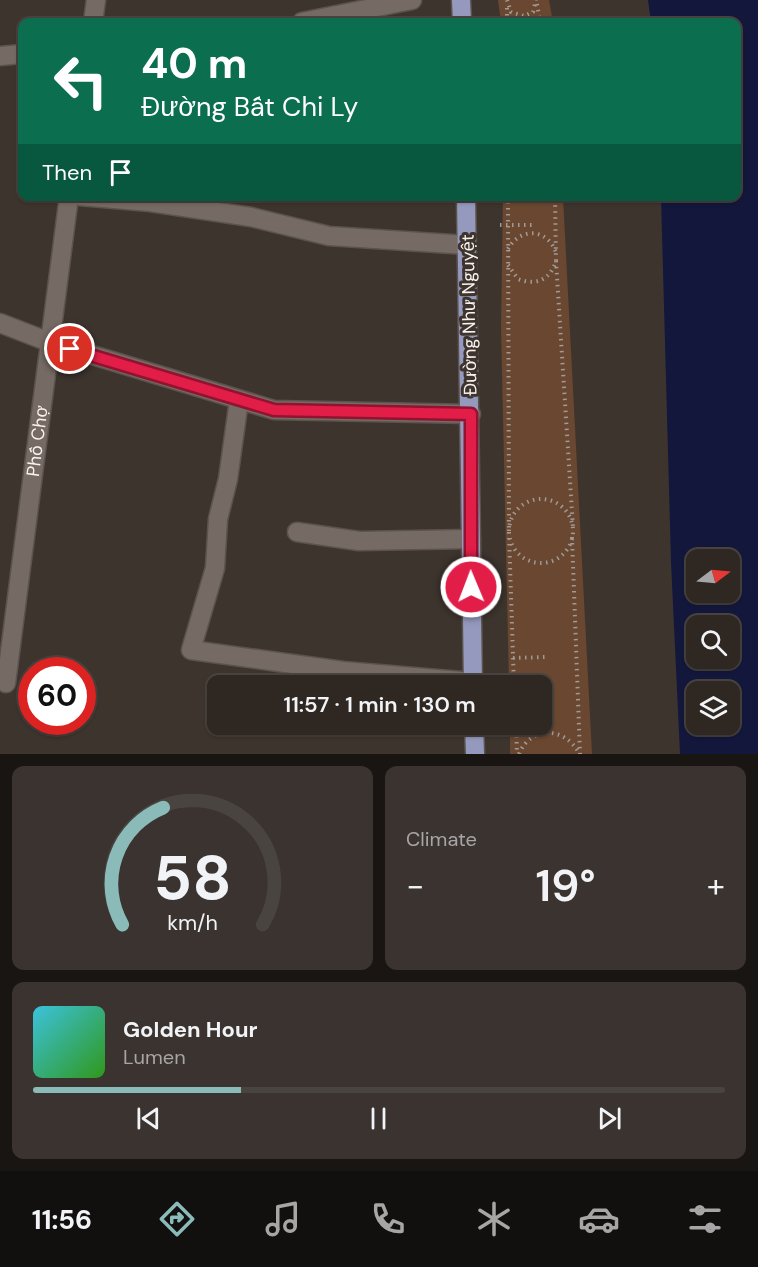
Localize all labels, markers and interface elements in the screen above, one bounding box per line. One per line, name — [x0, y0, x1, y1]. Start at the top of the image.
text: 40 m — [141, 36, 247, 91]
icon: left — [42, 42, 120, 120]
text: Đường Bất Chi Ly — [141, 89, 358, 124]
icon: arrive — [104, 156, 137, 189]
text: Then — [42, 158, 92, 187]
street label: Đường Như Nguyệt — [456, 234, 482, 396]
pin — [44, 323, 95, 374]
icon: arrive — [53, 332, 86, 365]
street label: Phố Chợ — [21, 404, 54, 478]
north arrow — [686, 549, 740, 603]
map controls — [686, 549, 740, 735]
position arrow — [439, 555, 503, 619]
button: search — [686, 615, 740, 669]
speed limit sign: 60 — [18, 657, 96, 735]
button: layers — [686, 681, 740, 735]
text: 11:57 · 1 min · 130 m — [283, 690, 476, 719]
text: Climate — [406, 826, 477, 852]
text: 58 — [153, 837, 232, 918]
text: 19° — [535, 856, 596, 915]
text: − — [406, 864, 424, 907]
text: + — [707, 864, 725, 907]
text: km/h — [167, 909, 218, 937]
text: Golden Hour — [123, 1015, 258, 1044]
text: Lumen — [123, 1044, 186, 1070]
icon: previous — [132, 1102, 165, 1135]
icon: pause — [362, 1102, 395, 1135]
icon: next — [593, 1102, 626, 1135]
icon: directions — [156, 1198, 198, 1240]
icon: music — [262, 1198, 304, 1240]
icon: phone — [367, 1198, 409, 1240]
icon: climate — [473, 1198, 515, 1240]
icon: car — [578, 1198, 620, 1240]
icon: filters — [684, 1198, 726, 1240]
text: 11:56 — [32, 1202, 92, 1237]

